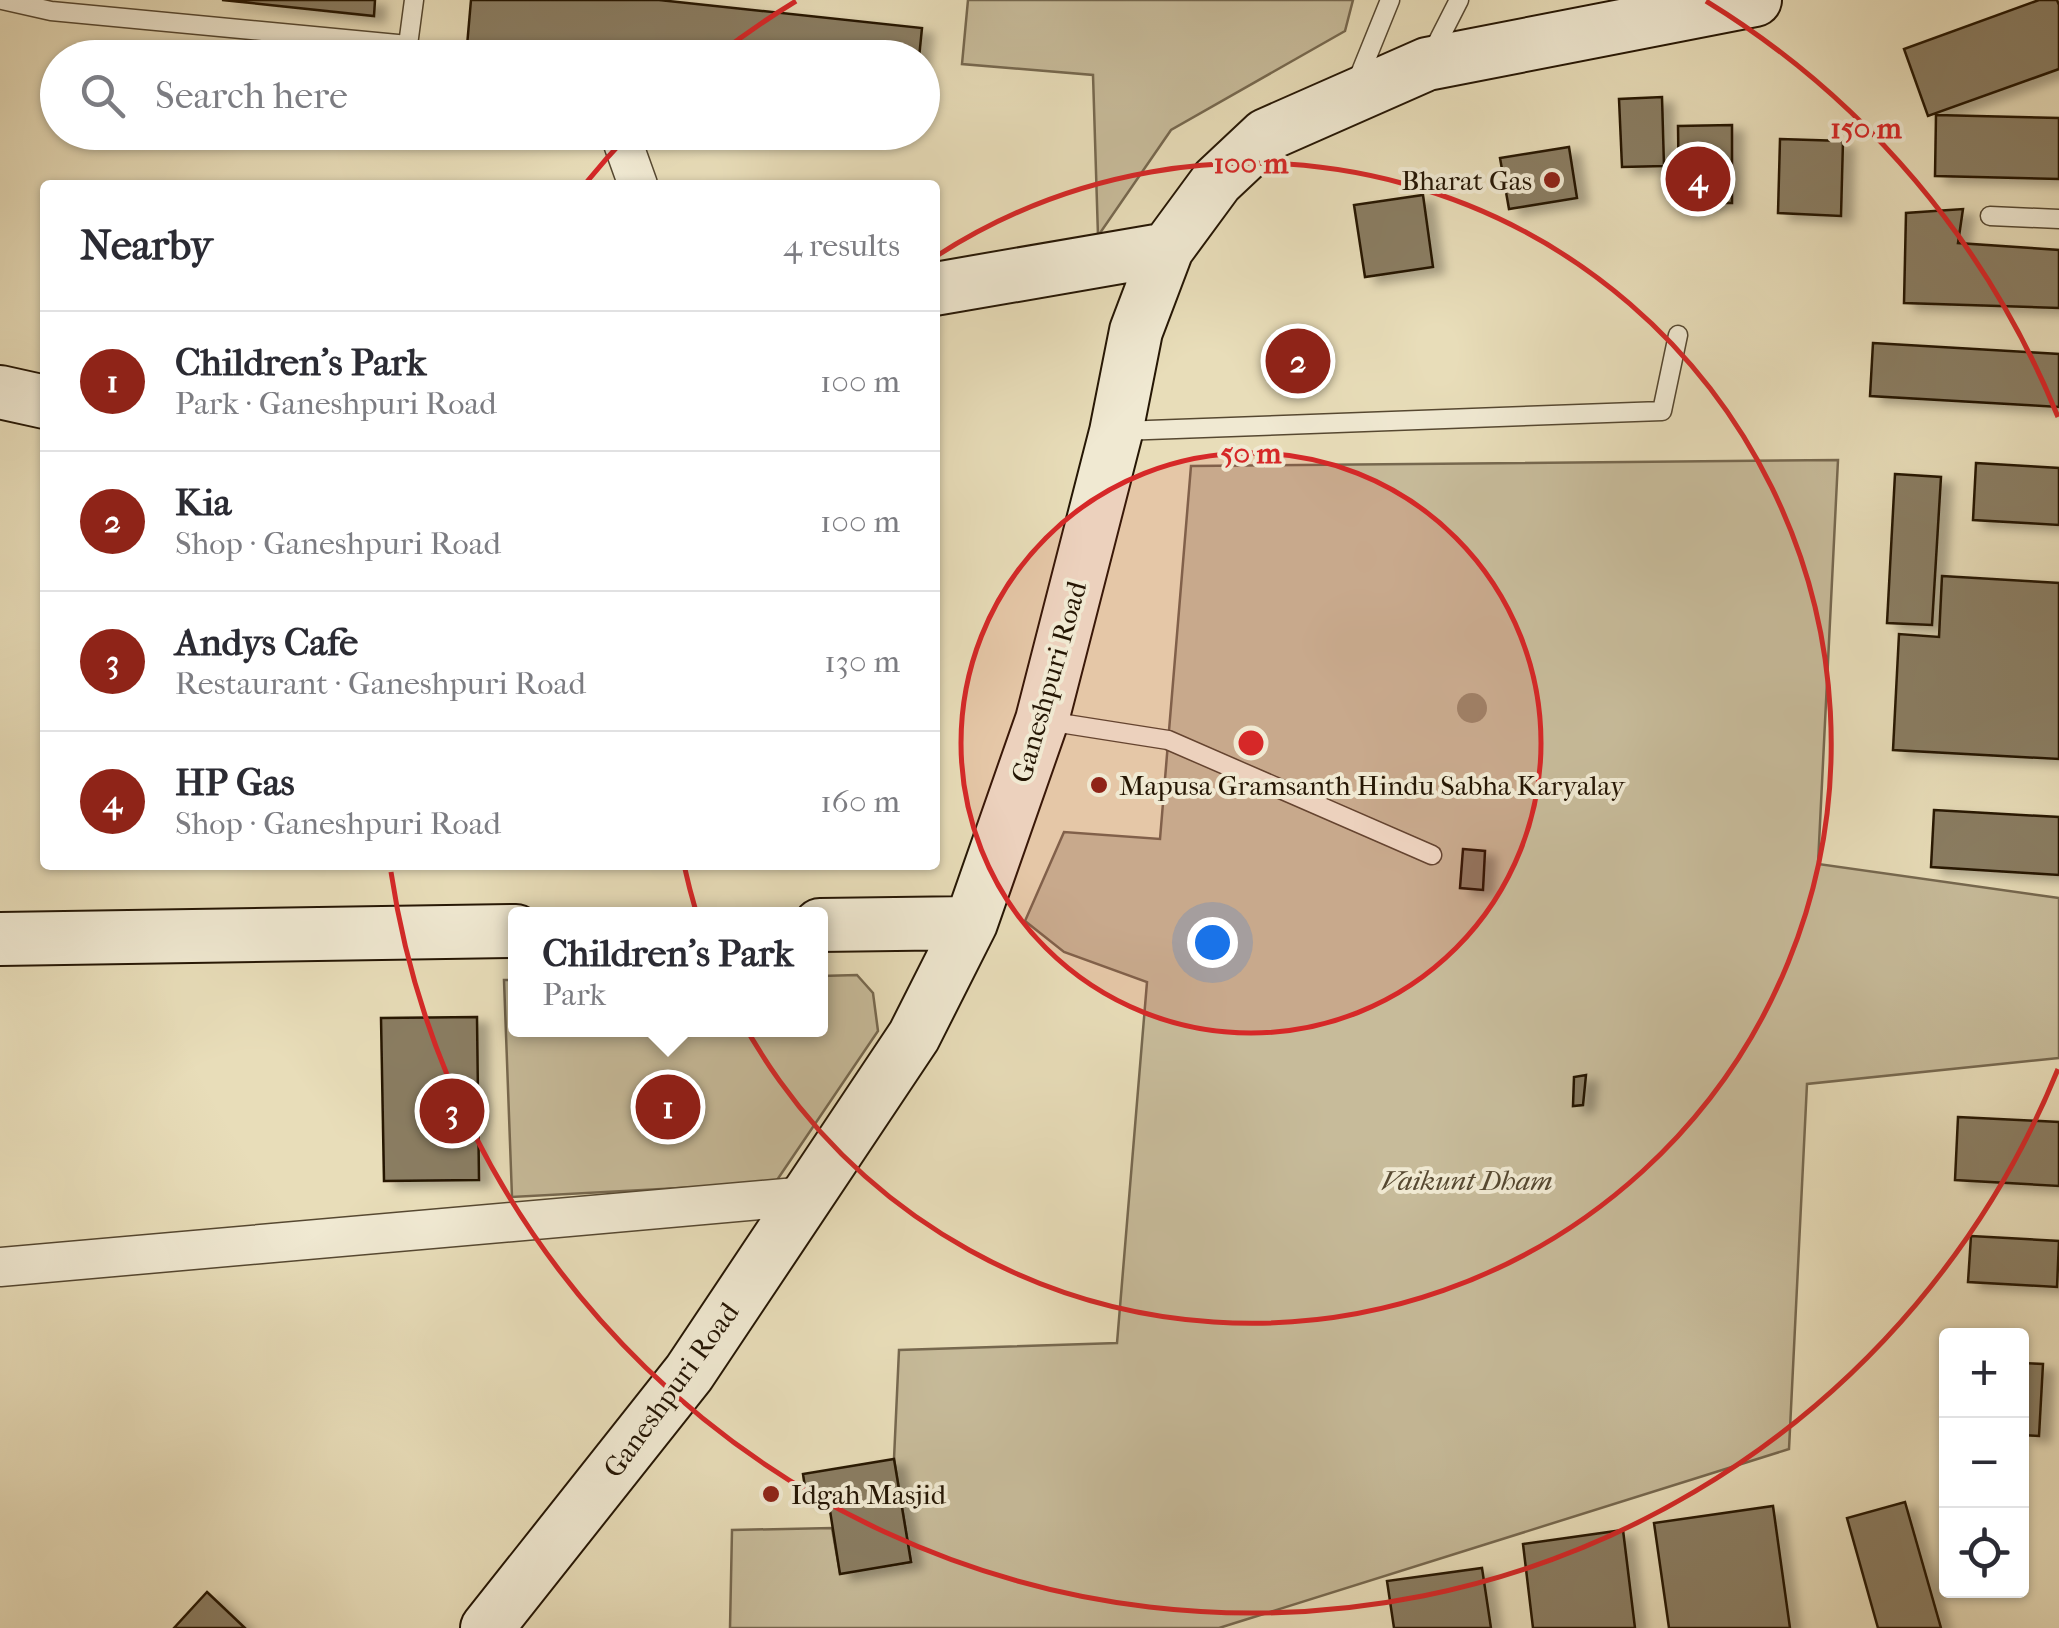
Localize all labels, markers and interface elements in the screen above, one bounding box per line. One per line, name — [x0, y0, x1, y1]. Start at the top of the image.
search box — [40, 40, 940, 150]
icon: search — [75, 68, 130, 123]
text: Search here — [155, 73, 348, 118]
text: 150 m — [1830, 111, 1903, 146]
pin: 4 — [1666, 142, 1730, 216]
text: 100 m — [1213, 146, 1290, 181]
place label: Bharat Gas — [1401, 164, 1532, 197]
marker: Bharat Gas — [1541, 169, 1563, 191]
text: Nearby — [80, 221, 212, 270]
text: 4 results — [783, 227, 900, 264]
pin: 2 — [1266, 324, 1330, 398]
text: Children's Park — [175, 340, 426, 385]
text: 1 — [107, 363, 118, 400]
text: 100 m — [820, 363, 900, 400]
text: Park · Ganeshpuri Road — [175, 385, 497, 422]
text: 50 m — [1221, 436, 1282, 471]
text: Kia — [175, 480, 231, 525]
text: 2 — [104, 503, 121, 540]
text: 100 m — [820, 503, 900, 540]
text: Shop · Ganeshpuri Road — [175, 525, 501, 562]
street label: Ganeshpuri Road — [1004, 577, 1094, 787]
text: Andys Cafe — [175, 620, 358, 665]
text: 3 — [106, 643, 119, 680]
text: 130 m — [824, 643, 900, 680]
text: Restaurant · Ganeshpuri Road — [175, 665, 586, 702]
centre of rings — [1233, 725, 1269, 761]
text: HP Gas — [175, 760, 295, 805]
place label: Mapusa Gramsanth Hindu Sabha Karyalay — [1119, 769, 1626, 802]
marker: Mapusa Gramsanth Hindu Sabha Karyalay — [1088, 774, 1110, 796]
text: 4 — [103, 783, 122, 820]
text: 160 m — [820, 783, 900, 820]
text: Shop · Ganeshpuri Road — [175, 805, 501, 842]
popup — [508, 907, 828, 1037]
your location — [1187, 917, 1238, 968]
text: Children's Park — [542, 931, 794, 976]
text: Park — [542, 976, 606, 1013]
pin: 1 — [636, 1070, 700, 1144]
pin: 3 — [420, 1074, 484, 1148]
park label: Vaikunt Dham — [1381, 1164, 1553, 1197]
street label: Ganeshpuri Road — [596, 1296, 746, 1484]
map controls — [1939, 1328, 2029, 1598]
button: + — [1939, 1328, 2029, 1418]
button: − — [1939, 1418, 2029, 1508]
place label: Idgah Masjid — [791, 1478, 947, 1511]
marker: Idgah Masjid — [760, 1483, 782, 1505]
button: locate — [1939, 1508, 2029, 1598]

